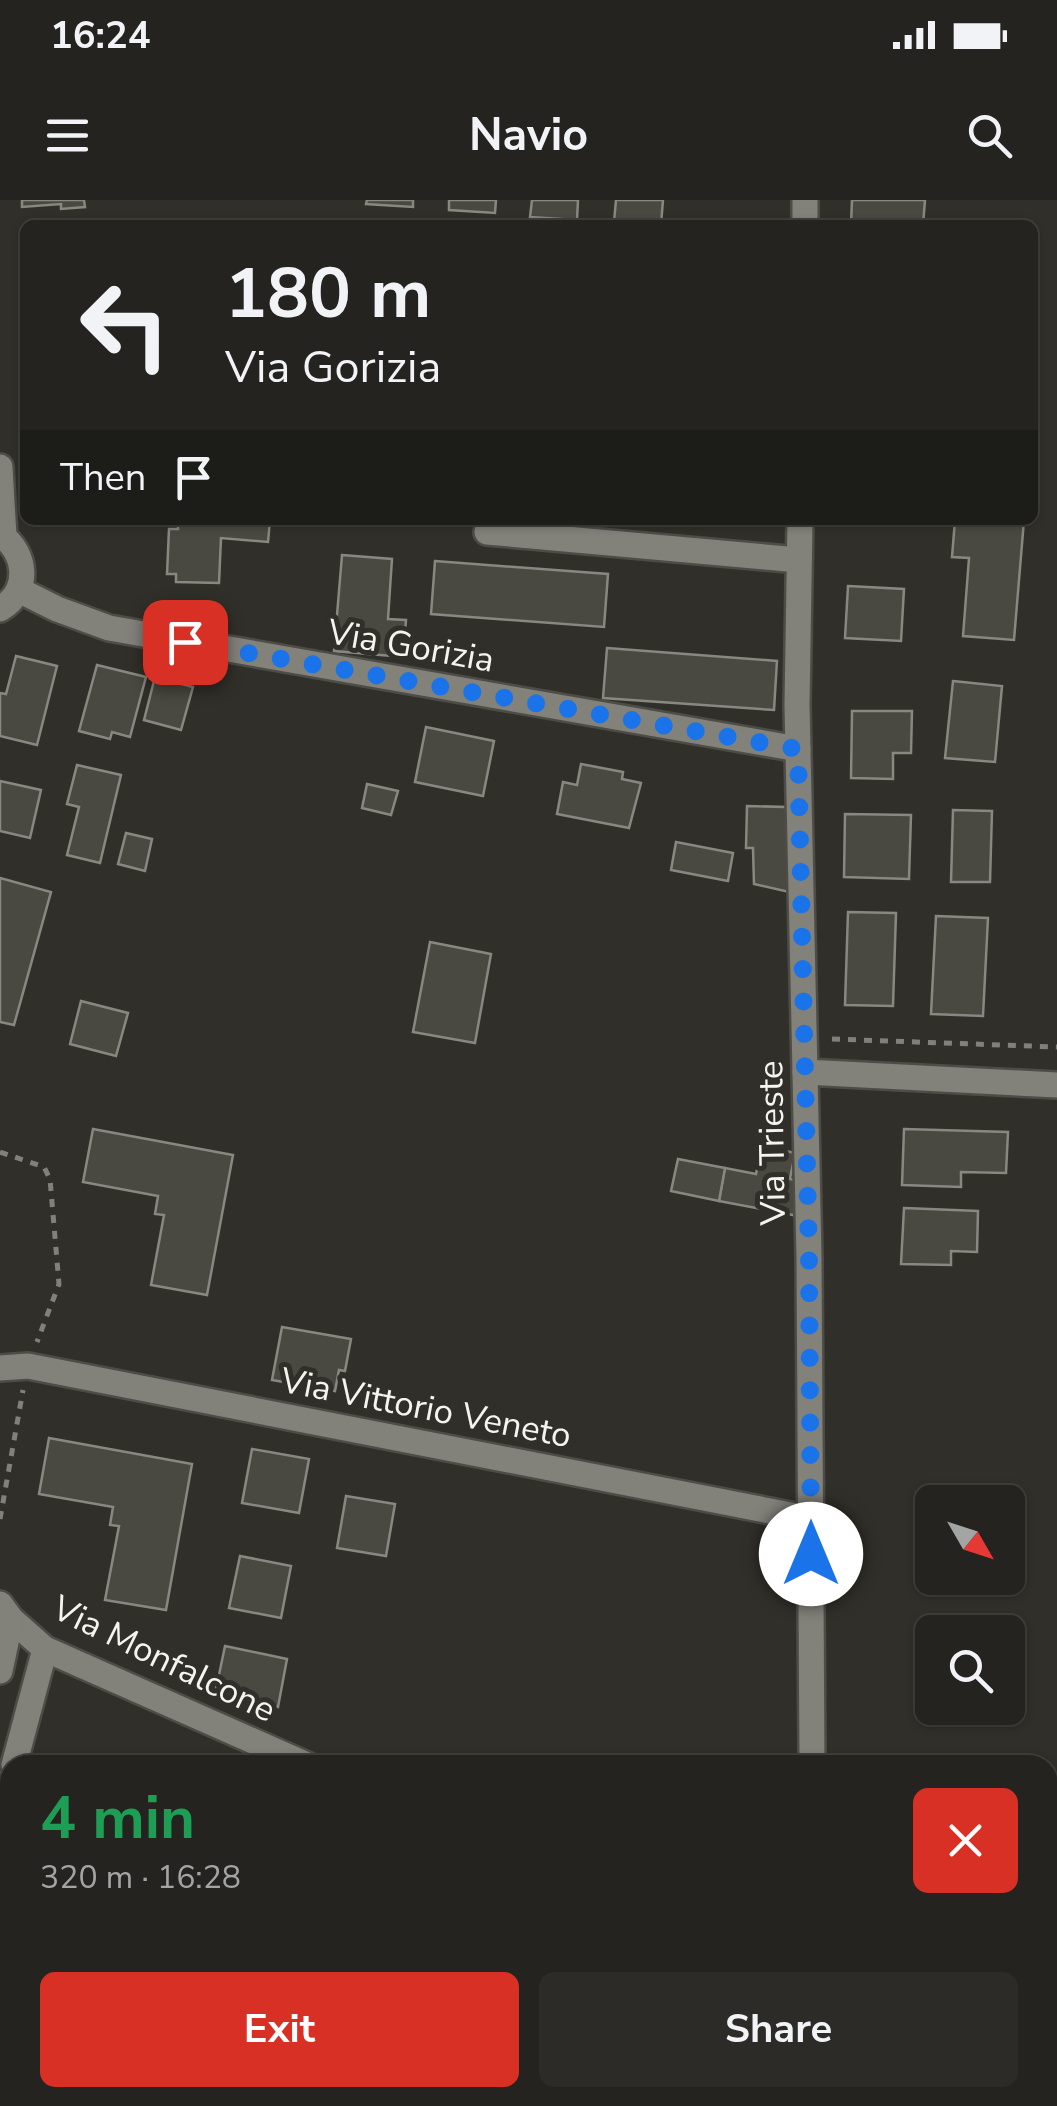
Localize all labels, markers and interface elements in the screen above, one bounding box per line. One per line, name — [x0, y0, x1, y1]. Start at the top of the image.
text: 16:24 — [50, 10, 151, 61]
text: Navio — [469, 105, 588, 166]
icon: menu — [40, 108, 95, 163]
icon: search — [962, 108, 1017, 163]
text: 180 m — [225, 246, 431, 342]
icon: left — [60, 260, 190, 390]
text: Via Gorizia — [225, 337, 441, 398]
icon: arrive — [166, 450, 221, 505]
text: Then — [60, 452, 146, 503]
pin — [143, 600, 228, 685]
street label: Via Gorizia — [323, 608, 498, 684]
icon: arrive — [158, 615, 213, 670]
street label: Via Trieste — [747, 1060, 797, 1227]
street label: Via Vittorio Veneto — [276, 1357, 575, 1459]
north arrow — [915, 1485, 1025, 1595]
map controls — [915, 1485, 1025, 1725]
position arrow — [759, 1502, 863, 1606]
street label: Via Monfalcone — [44, 1584, 284, 1733]
button: search — [915, 1615, 1025, 1725]
text: 4 min — [40, 1777, 195, 1859]
button: close — [913, 1788, 1018, 1893]
text: 320 m · 16:28 — [40, 1856, 241, 1899]
button: Exit — [40, 1972, 519, 2087]
button: Share — [539, 1972, 1018, 2087]

